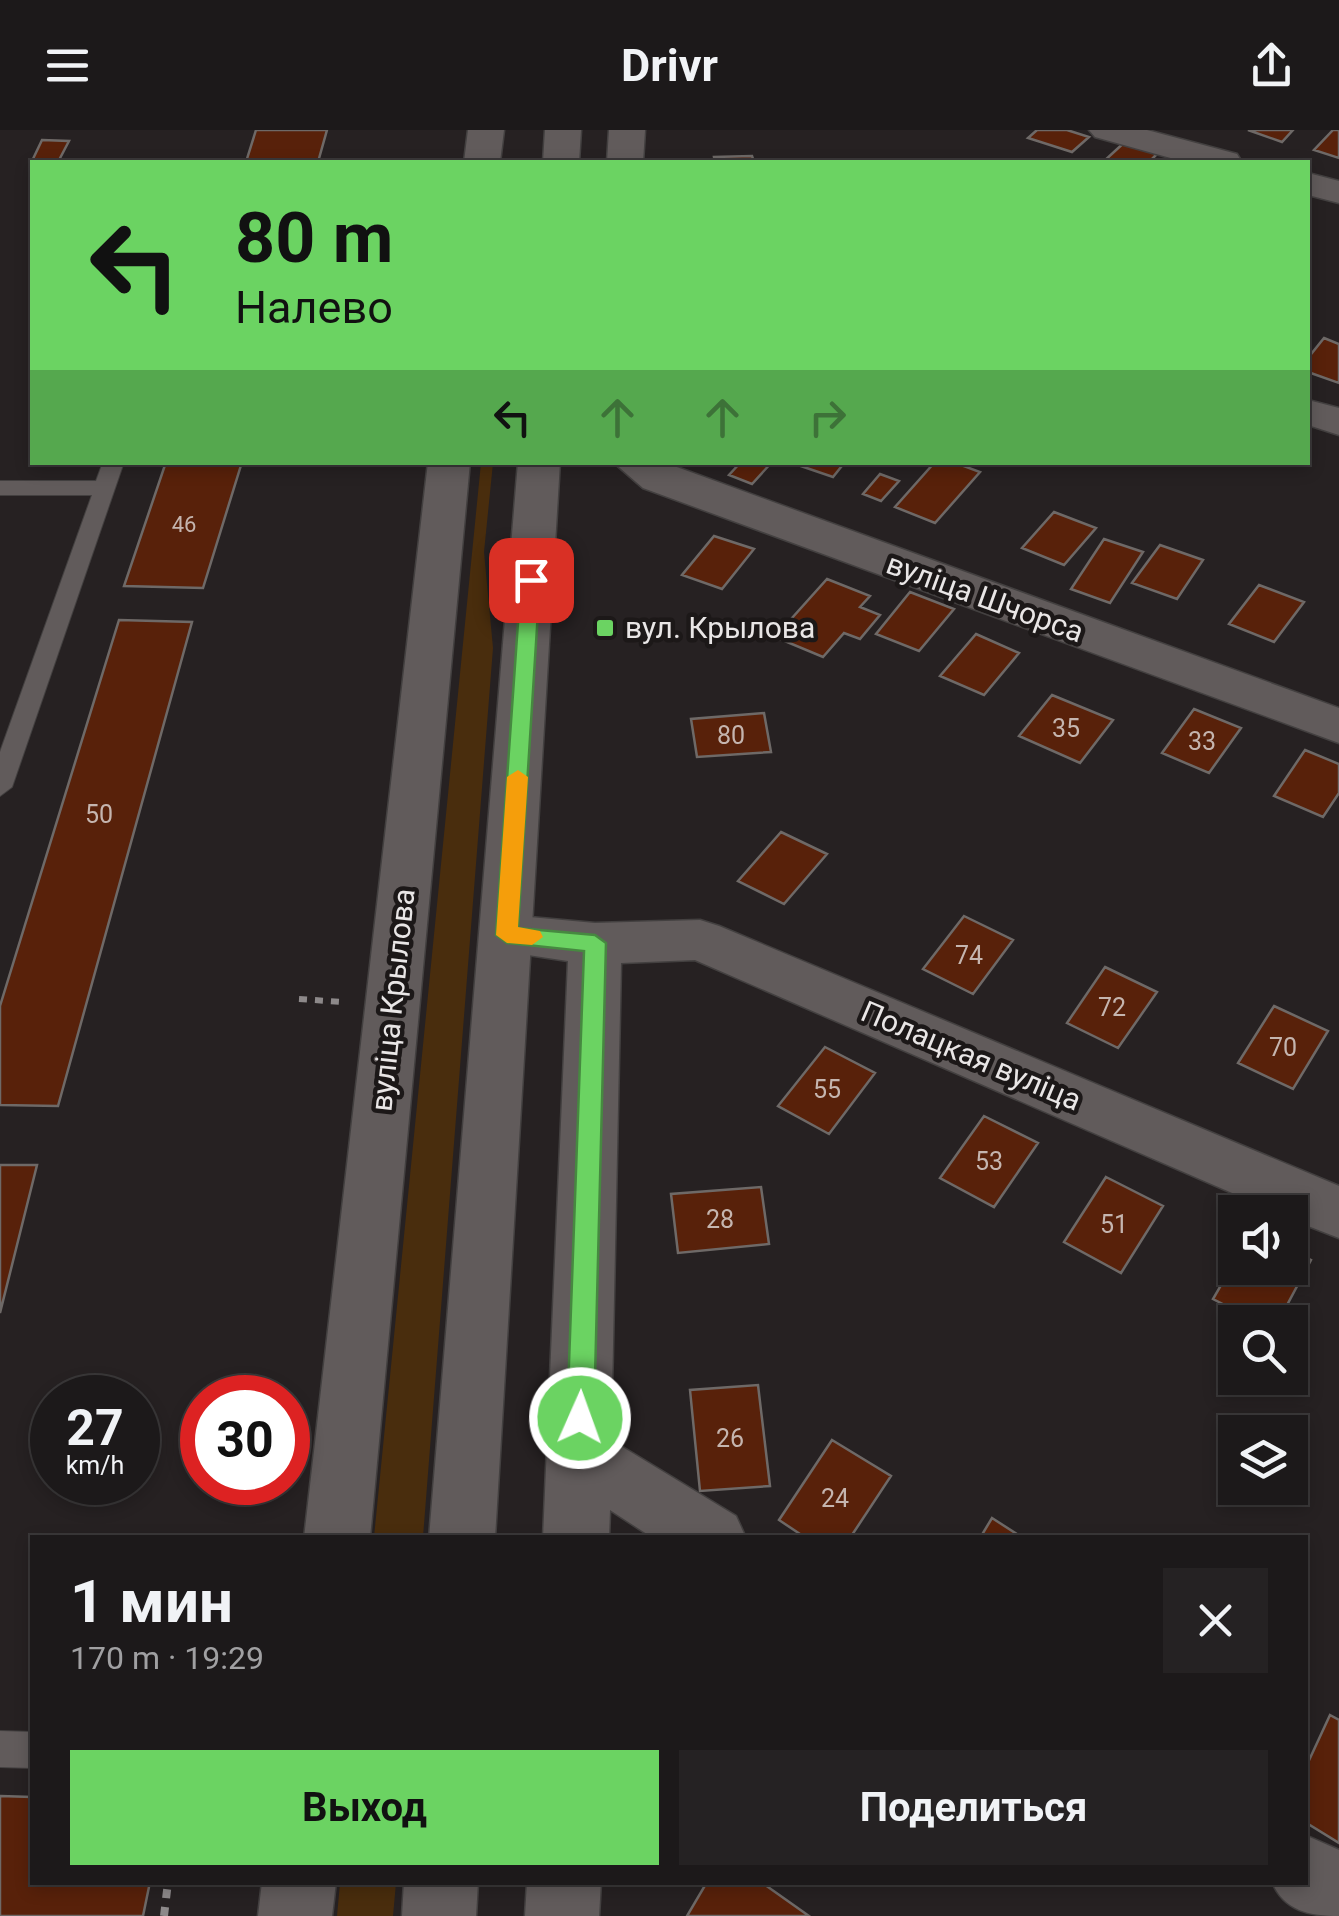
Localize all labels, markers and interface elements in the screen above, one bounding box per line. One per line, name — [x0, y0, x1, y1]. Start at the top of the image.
icon: menu — [40, 38, 95, 93]
icon: share — [1244, 38, 1299, 93]
text: Drivr — [621, 39, 718, 92]
text: 80 m — [235, 197, 393, 279]
icon: left — [70, 200, 200, 330]
text: Налево — [235, 281, 393, 334]
icon: left — [485, 390, 540, 445]
icon: ahead — [590, 390, 645, 445]
icon: ahead — [695, 390, 750, 445]
icon: right — [800, 390, 855, 445]
house number: 46 — [172, 512, 196, 537]
pin — [489, 538, 574, 623]
street label: вуліца Шчорса — [882, 546, 1088, 649]
icon: arrive — [504, 553, 559, 608]
place label: вул. Крылова — [625, 610, 815, 645]
marker: вул. Крылова — [594, 617, 616, 639]
house number: 35 — [1052, 714, 1080, 743]
house number: 80 — [717, 721, 745, 750]
house number: 33 — [1188, 727, 1216, 756]
house number: 50 — [85, 800, 113, 829]
street label: вуліца Крылова — [363, 887, 422, 1113]
house number: 74 — [955, 941, 983, 970]
street label: Полацкая вуліца — [856, 993, 1086, 1118]
house number: 72 — [1098, 993, 1126, 1022]
house number: 70 — [1269, 1033, 1297, 1062]
house number: 55 — [813, 1075, 841, 1104]
house number: 53 — [975, 1147, 1003, 1176]
map controls — [1218, 1195, 1308, 1505]
button: sound — [1218, 1195, 1308, 1285]
house number: 28 — [706, 1205, 734, 1234]
house number: 51 — [1100, 1210, 1128, 1239]
button: search — [1218, 1305, 1308, 1395]
position arrow — [528, 1366, 632, 1470]
speed limit sign: 30 — [180, 1375, 310, 1505]
text: 27 — [66, 1399, 124, 1457]
button: layers — [1218, 1415, 1308, 1505]
house number: 26 — [716, 1424, 744, 1453]
text: km/h — [66, 1451, 124, 1480]
house number: 24 — [821, 1484, 849, 1513]
text: 1 мин — [70, 1566, 233, 1637]
button: close — [1163, 1568, 1268, 1673]
text: 170 m · 19:29 — [70, 1639, 264, 1677]
button: Выход — [70, 1750, 659, 1865]
button: Поделиться — [679, 1750, 1268, 1865]

